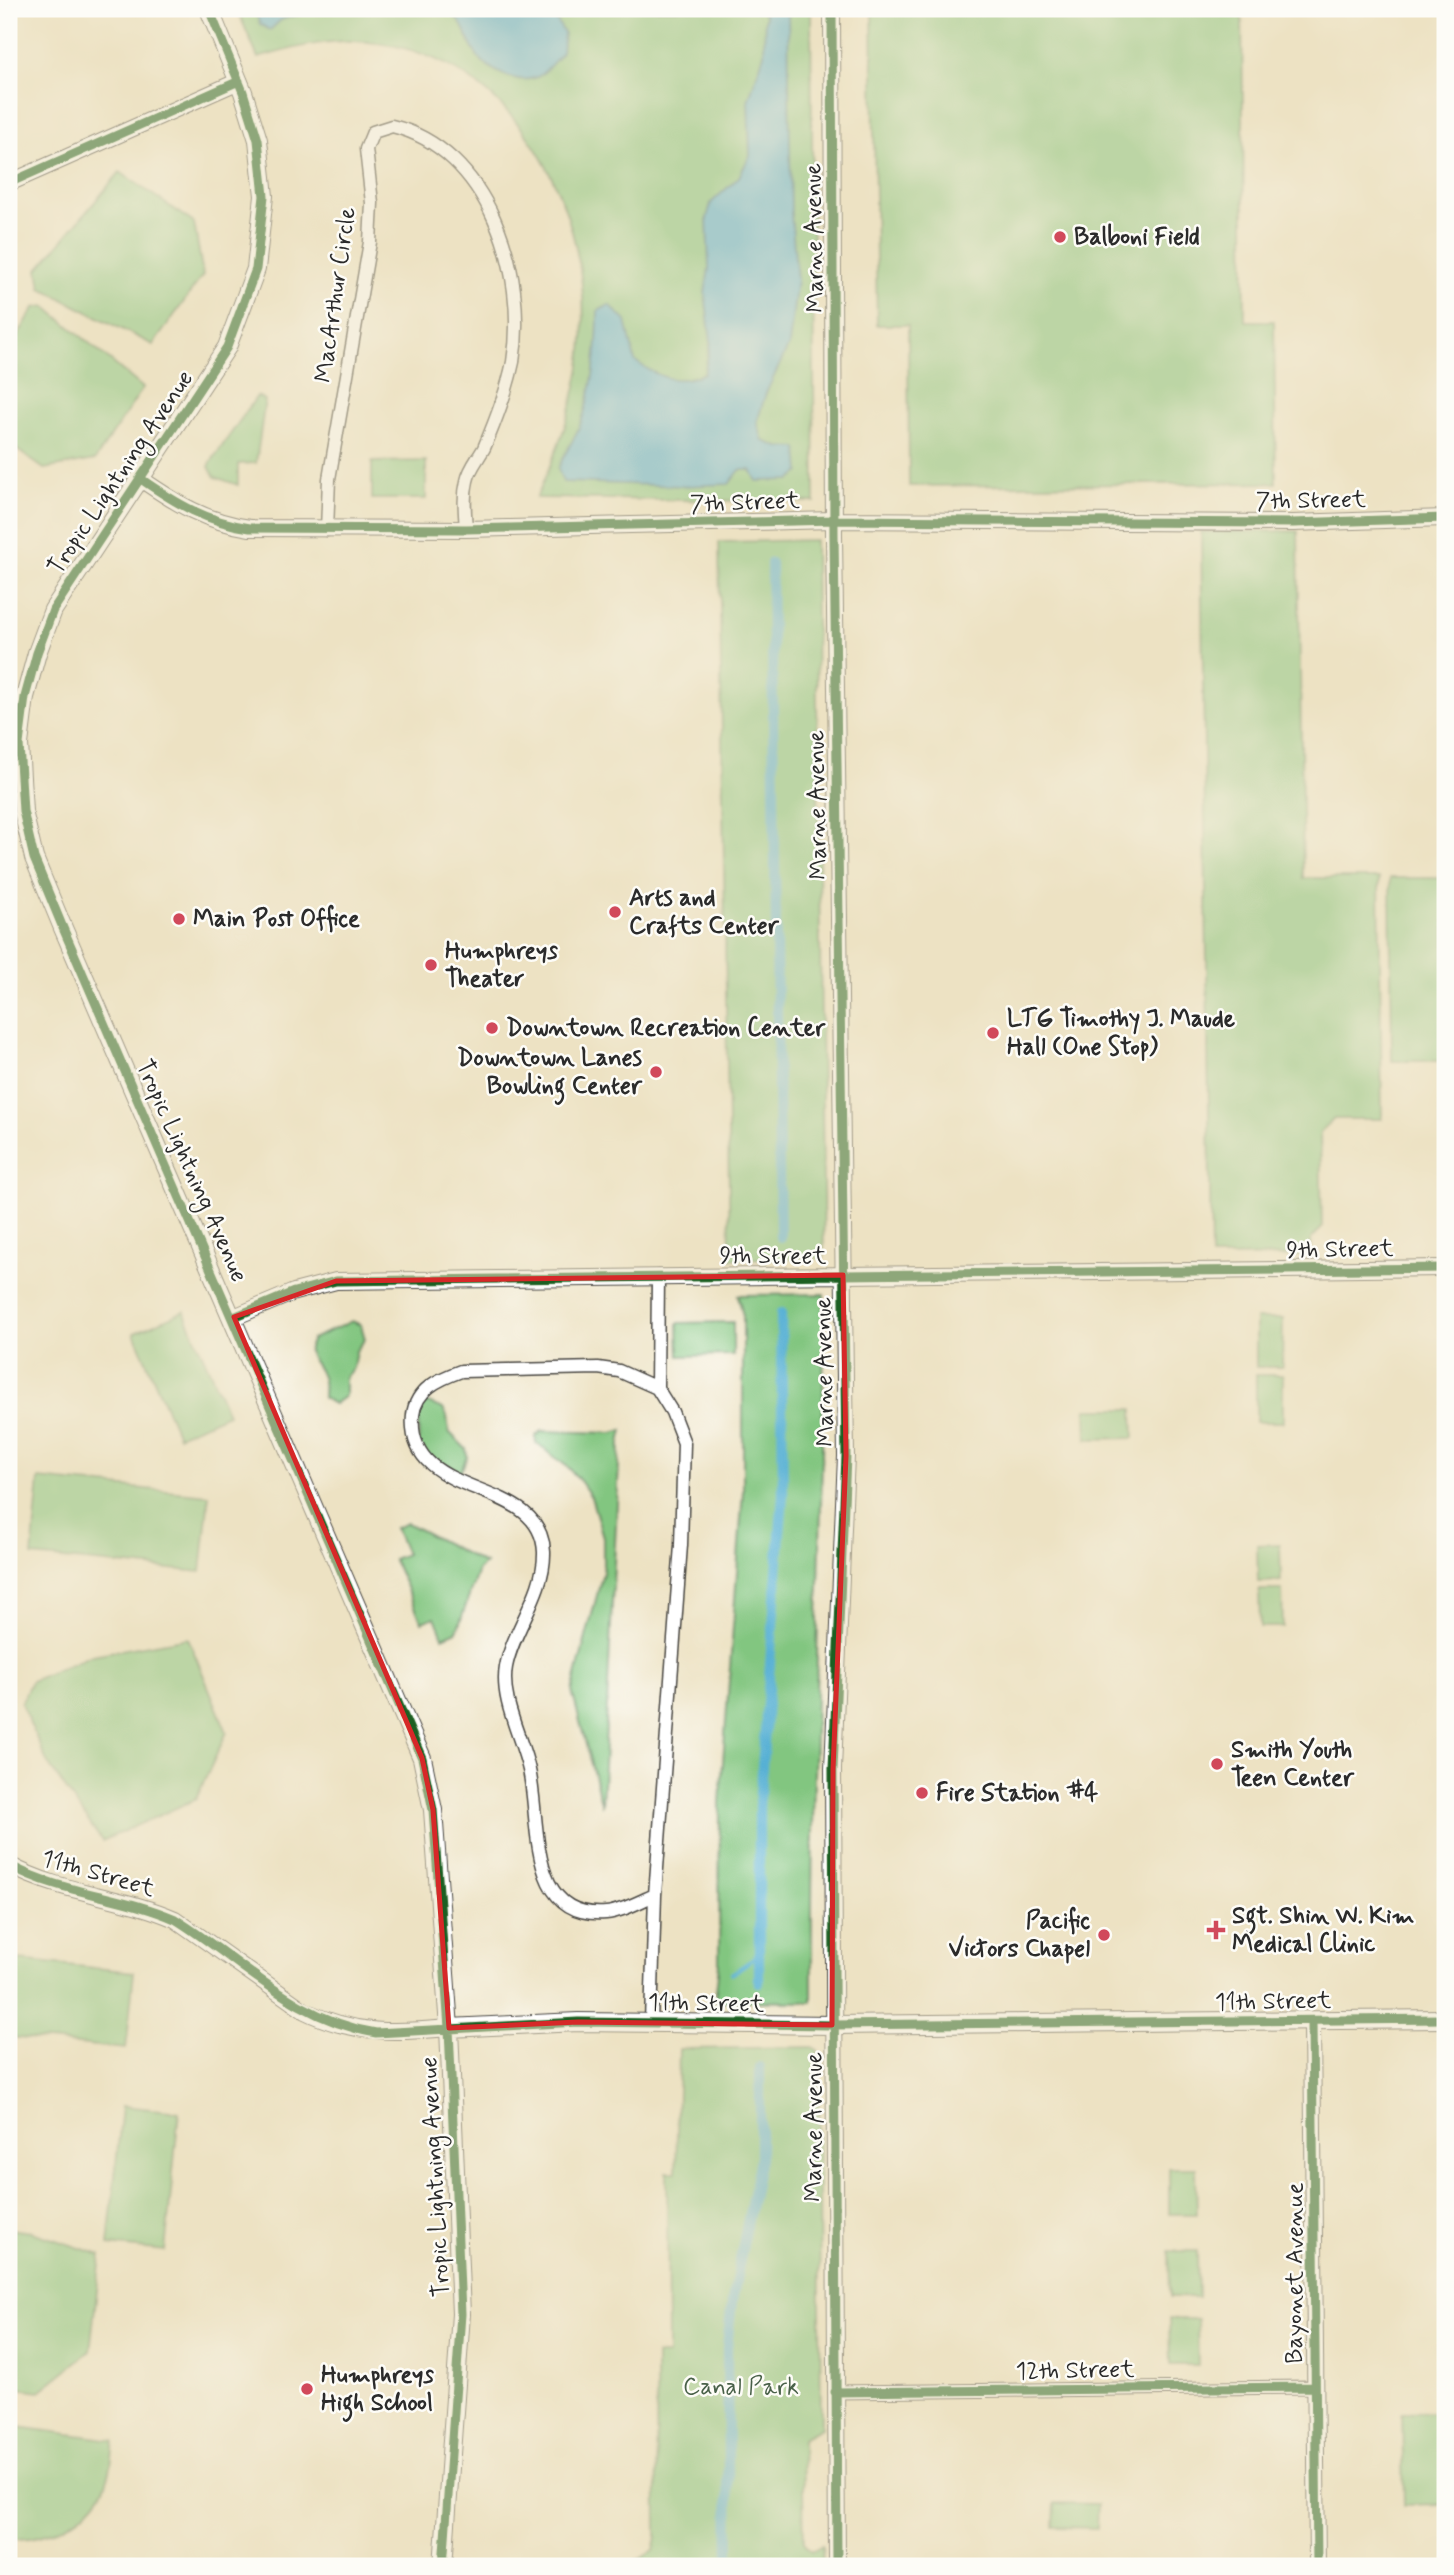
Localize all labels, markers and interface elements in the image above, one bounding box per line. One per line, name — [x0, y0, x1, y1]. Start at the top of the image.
street label: Marne Avenue — [798, 163, 832, 313]
street label: MacArthur Circle — [308, 205, 364, 385]
place label: Balboni Field — [1074, 222, 1200, 253]
marker: Balboni Field — [1052, 229, 1068, 245]
street label: Tropic Lightning Avenue — [41, 365, 203, 583]
street label: 7th Street — [1256, 485, 1366, 517]
street label: 7th Street — [689, 486, 801, 520]
street label: Marne Avenue — [801, 730, 835, 880]
place label: Arts and Crafts Center — [629, 883, 780, 942]
place label: Main Post Office — [193, 904, 360, 935]
marker: Arts and Crafts Center — [607, 904, 623, 920]
marker: Main Post Office — [171, 911, 187, 927]
place label: Humphreys Theater — [445, 936, 558, 995]
marker: Humphreys Theater — [423, 957, 439, 973]
place label: LTG Timothy J. Maude Hall (One Stop) — [1007, 1004, 1236, 1063]
place label: Downtown Recreation Center — [506, 1013, 826, 1044]
marker: Downtown Recreation Center — [484, 1020, 500, 1036]
marker: LTG Timothy J. Maude Hall (One Stop) — [985, 1025, 1001, 1041]
place label: Downtown Lanes Bowling Center — [457, 1043, 643, 1105]
street label: Tropic Lightning Avenue — [126, 1055, 254, 1288]
marker: Downtown Lanes Bowling Center — [648, 1064, 664, 1080]
street label: 9th Street — [1286, 1234, 1394, 1266]
street label: 9th Street — [719, 1241, 827, 1272]
street label: Marne Avenue — [808, 1297, 842, 1447]
place label: Smith Youth Teen Center — [1231, 1735, 1355, 1794]
marker: Smith Youth Teen Center — [1209, 1756, 1225, 1772]
place label: Fire Station #4 — [936, 1778, 1098, 1809]
marker: Fire Station #4 — [914, 1785, 930, 1801]
street label: 11th Street — [38, 1843, 158, 1905]
place label: Sgt. Shin W. Kim Medical Clinic — [1232, 1901, 1414, 1960]
place label: Pacific Victors Chapel — [948, 1906, 1090, 1965]
marker: Sgt. Shin W. Kim Medical Clinic — [1206, 1920, 1226, 1940]
marker: Pacific Victors Chapel — [1096, 1927, 1112, 1943]
street label: 11th Street — [1214, 1985, 1332, 2019]
street label: 11th Street — [647, 1987, 765, 2021]
street label: Marne Avenue — [799, 2052, 830, 2202]
street label: Tropic Lightning Avenue — [414, 2056, 460, 2298]
street label: Bayonet Avenue — [1280, 2182, 1311, 2364]
street label: 12th Street — [1015, 2354, 1135, 2388]
place label: Humphreys High School — [321, 2360, 434, 2422]
park label: Canal Park — [683, 2372, 799, 2403]
marker: Humphreys High School — [299, 2381, 315, 2397]

